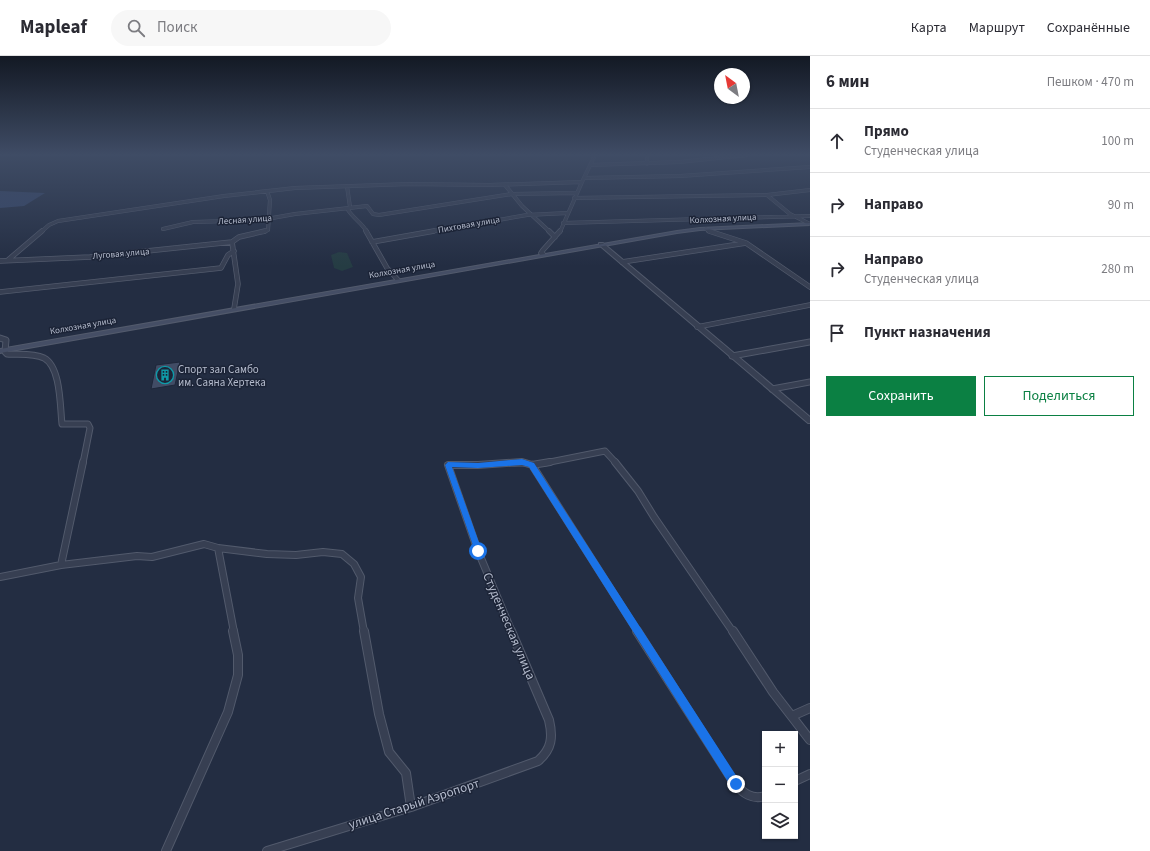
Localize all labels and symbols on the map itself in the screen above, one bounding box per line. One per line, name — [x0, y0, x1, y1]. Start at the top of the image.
north arrow — [714, 68, 750, 104]
street label: Колхозная улица — [689, 211, 757, 227]
street label: Лесная улица — [218, 212, 272, 228]
street label: Пихтовая улица — [437, 213, 501, 237]
street label: Луговая улица — [92, 245, 150, 263]
street label: Колхозная улица — [368, 258, 436, 282]
street label: Колхозная улица — [49, 314, 117, 338]
place label: Спорт зал Самбо им. Саяна Хертека — [178, 362, 266, 390]
building icon: Спорт зал Самбо им. Саяна Хертека — [155, 365, 175, 385]
route start — [469, 542, 487, 560]
street label: Студенческая улица — [478, 570, 540, 682]
street label: улица Старый Аэропорт — [346, 774, 482, 834]
route end — [727, 775, 745, 793]

